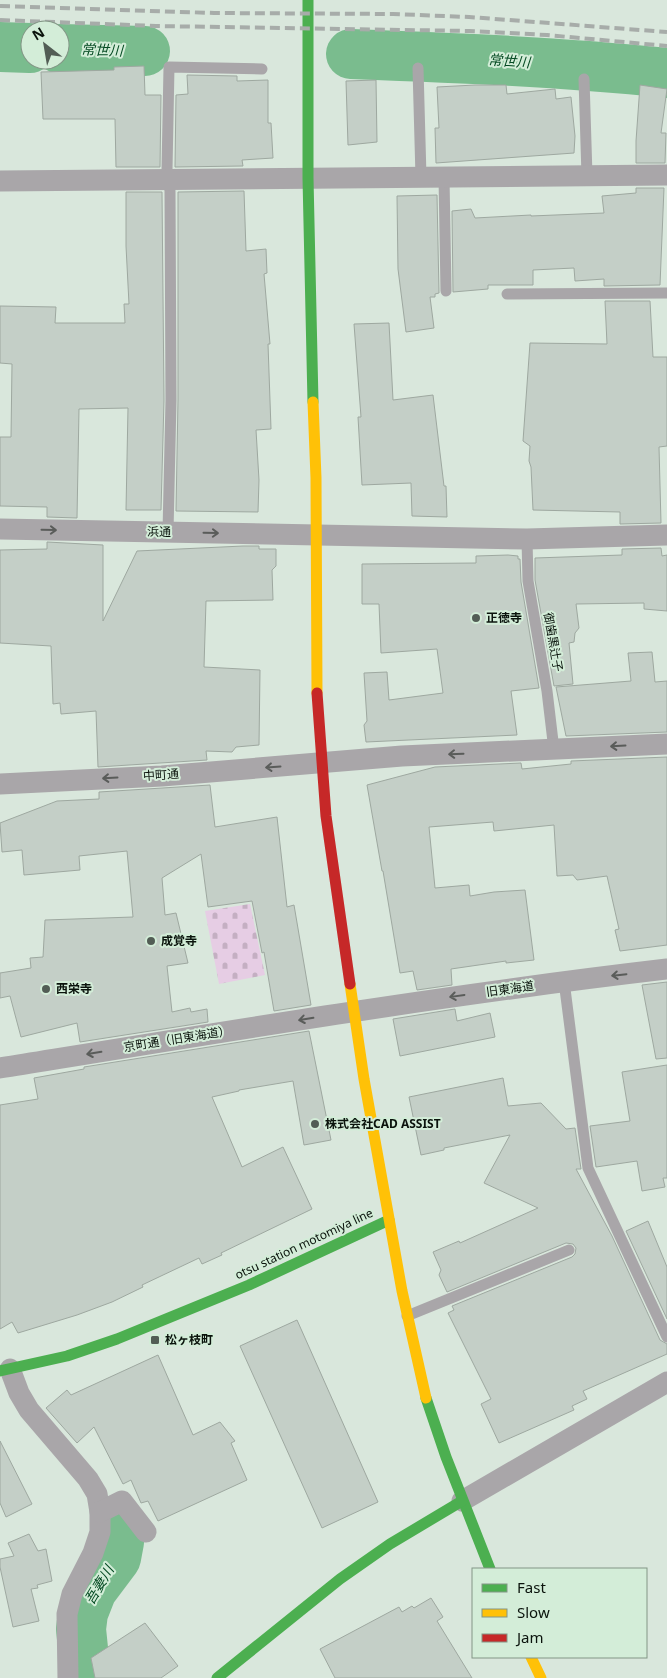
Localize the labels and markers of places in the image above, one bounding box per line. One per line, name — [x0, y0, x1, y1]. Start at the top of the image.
place label: 正徳寺 — [486, 609, 522, 626]
marker: 正徳寺 — [470, 612, 482, 624]
place label: 成覚寺 — [161, 932, 197, 949]
marker: 成覚寺 — [145, 935, 157, 947]
place label: 西栄寺 — [56, 980, 92, 997]
marker: 西栄寺 — [40, 983, 52, 995]
place label: 株式会社CAD ASSIST — [325, 1115, 441, 1132]
marker: 株式会社CAD ASSIST — [309, 1118, 321, 1130]
place label: 松ヶ枝町 — [165, 1331, 213, 1348]
marker: 松ヶ枝町 — [149, 1334, 161, 1346]

